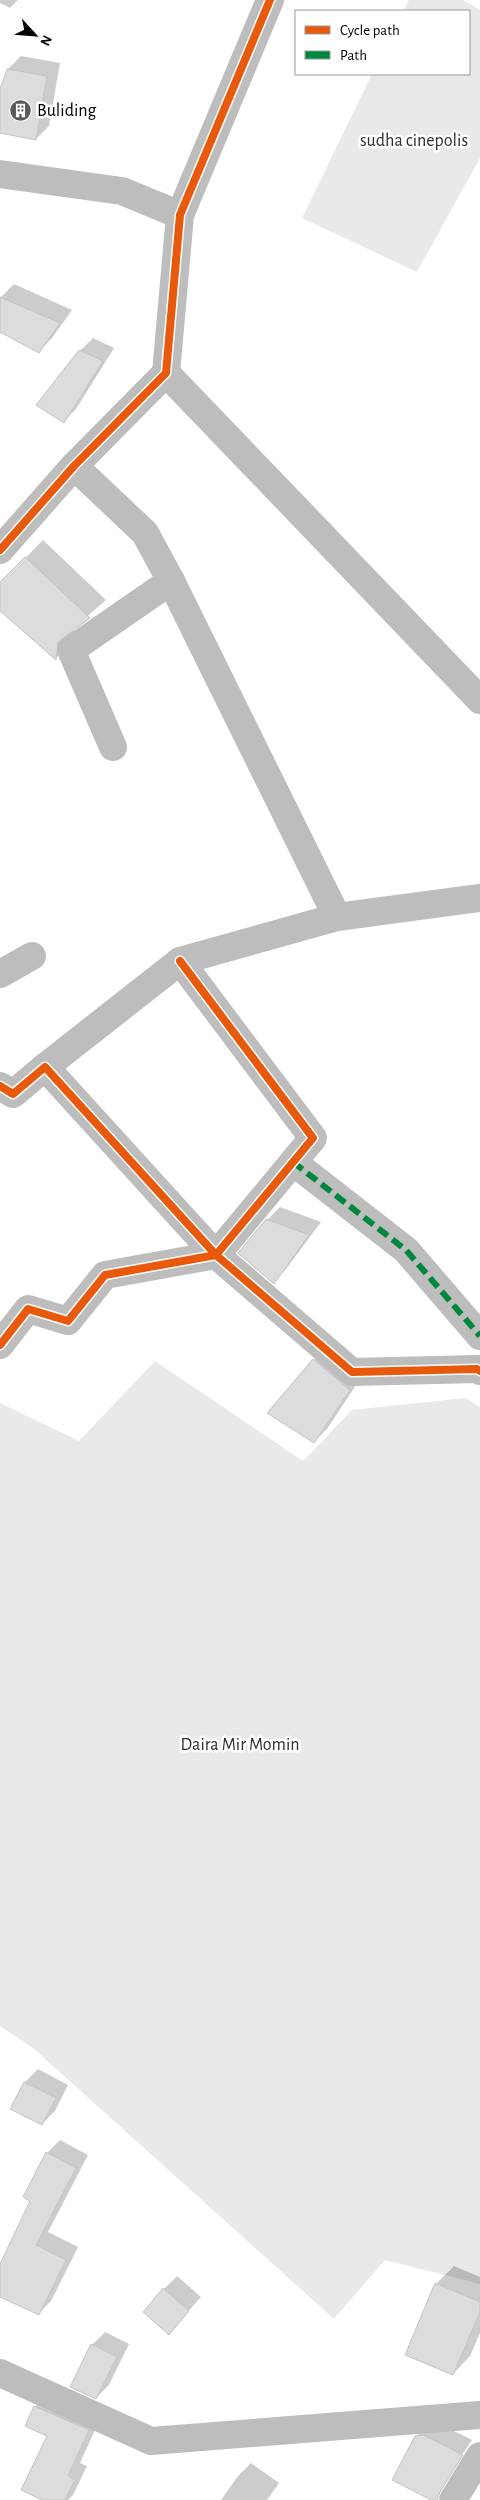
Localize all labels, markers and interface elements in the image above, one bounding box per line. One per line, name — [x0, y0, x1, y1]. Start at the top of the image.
north arrow — [10, 10, 60, 60]
legend — [295, 10, 470, 75]
text: Cycle path — [340, 23, 400, 38]
text: N — [37, 33, 54, 48]
text: Path — [340, 48, 367, 63]
building icon: Buliding — [9, 99, 33, 123]
place label: Buliding — [37, 102, 97, 120]
park label: sudha cinepolis — [360, 132, 468, 150]
park label: Daira Mir Momin — [180, 1736, 300, 1754]

